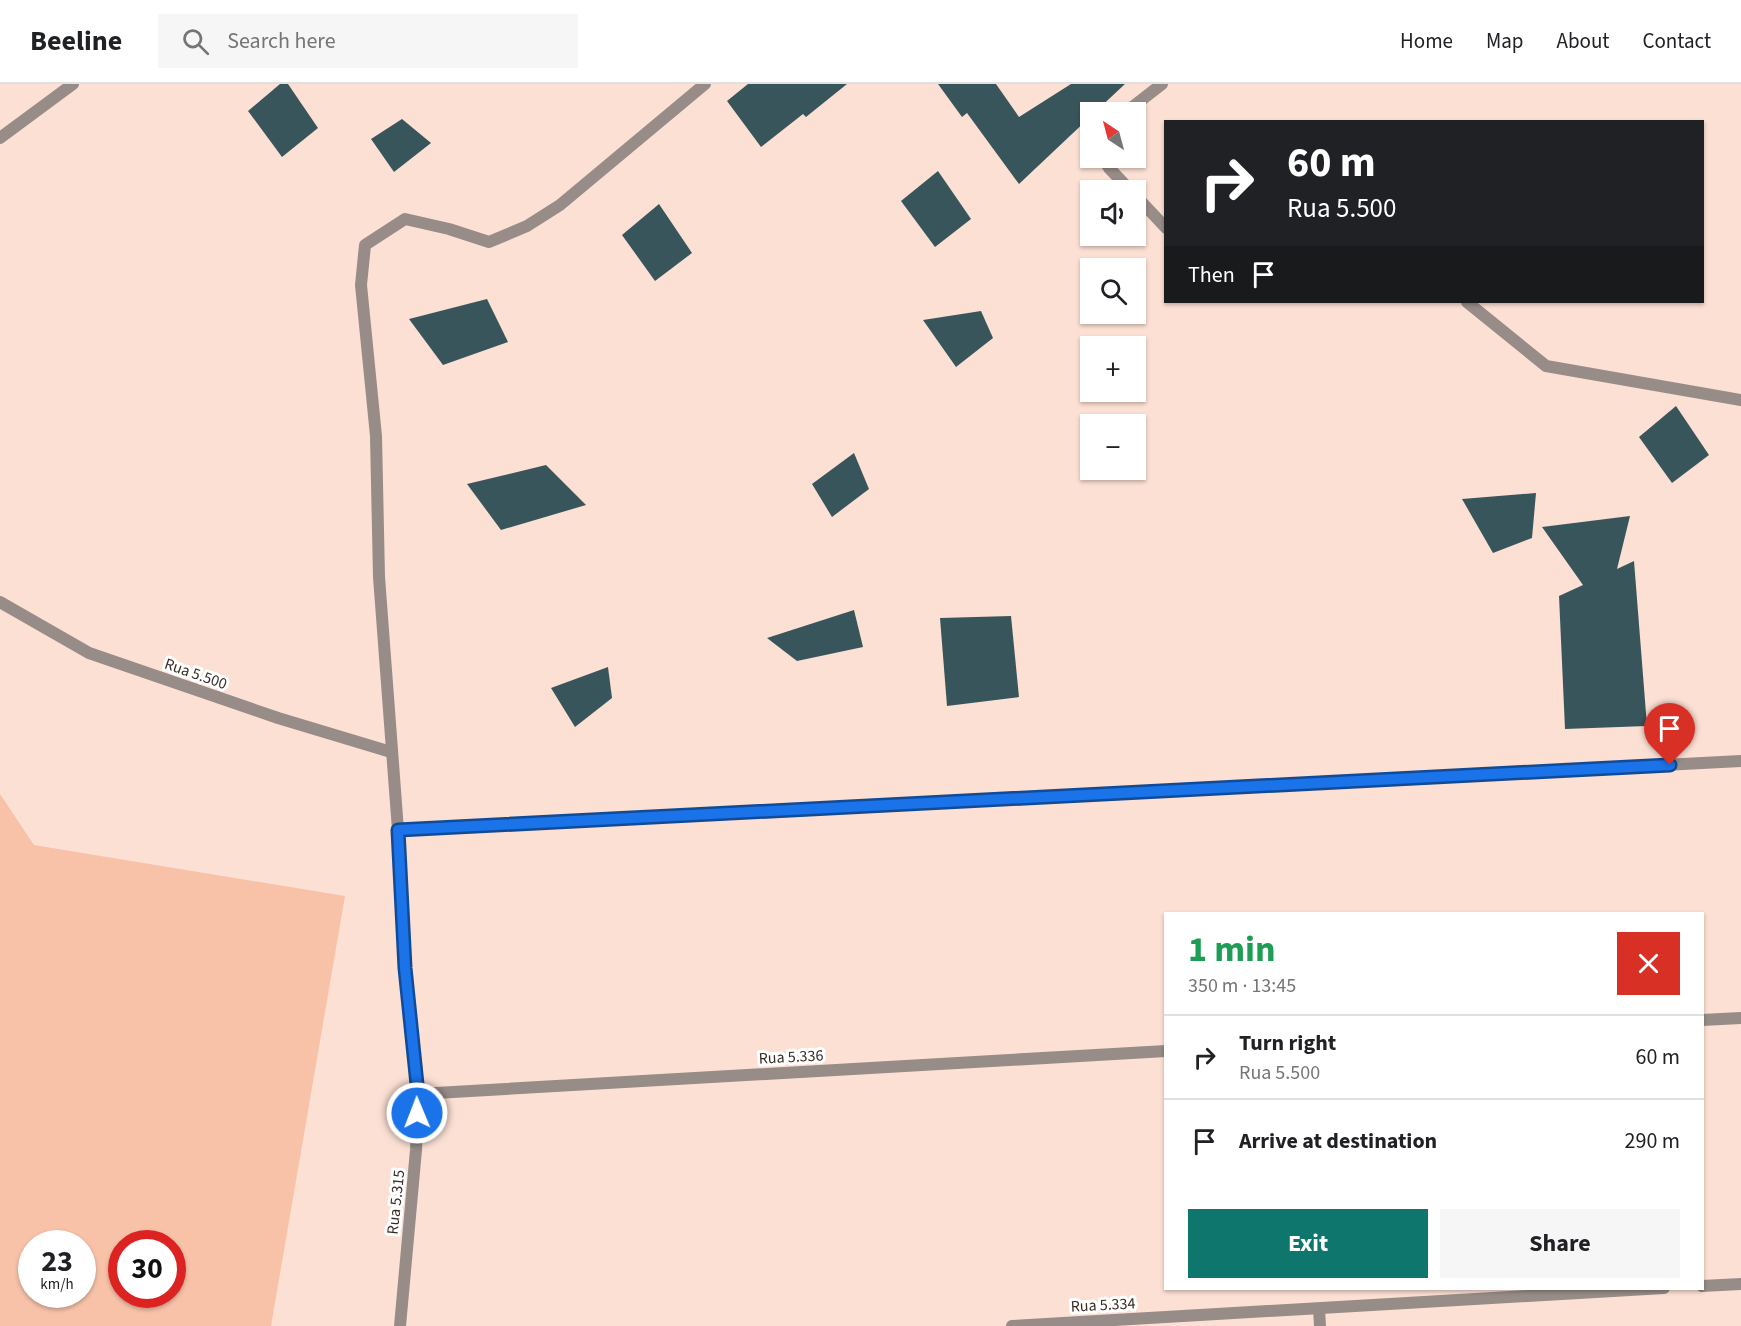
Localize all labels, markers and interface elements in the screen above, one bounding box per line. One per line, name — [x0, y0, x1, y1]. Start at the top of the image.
search box — [158, 14, 578, 68]
text: Beeline — [30, 21, 122, 61]
icon: search — [179, 25, 212, 58]
text: Search here — [227, 25, 336, 57]
text: Home — [1400, 26, 1453, 56]
text: Map — [1486, 26, 1524, 56]
text: About — [1557, 26, 1609, 56]
text: Contact — [1642, 26, 1711, 56]
north arrow — [1080, 102, 1146, 168]
map controls — [1080, 102, 1146, 480]
text: 60 m — [1287, 133, 1376, 193]
icon: right — [1188, 144, 1266, 222]
button: sound — [1080, 180, 1146, 246]
text: Rua 5.500 — [1287, 189, 1396, 228]
button: search — [1080, 258, 1146, 324]
icon: arrive — [1247, 258, 1280, 291]
text: Then — [1188, 259, 1235, 291]
button: + — [1080, 336, 1146, 402]
button: − — [1080, 414, 1146, 480]
street label: Rua 5.500 — [161, 653, 230, 695]
pin — [1644, 703, 1695, 765]
icon: arrive — [1653, 712, 1686, 745]
text: 1 min — [1188, 924, 1276, 975]
button: close — [1617, 932, 1680, 995]
text: 350 m · 13:45 — [1188, 972, 1296, 1000]
text: Turn right — [1239, 1027, 1336, 1059]
icon: right — [1188, 1041, 1221, 1074]
text: 60 m — [1635, 1041, 1680, 1073]
street label: Rua 5.336 — [758, 1044, 824, 1070]
text: Rua 5.500 — [1239, 1059, 1320, 1087]
position arrow — [385, 1081, 449, 1145]
icon: arrive — [1188, 1125, 1221, 1158]
text: Arrive at destination — [1239, 1125, 1437, 1157]
text: 290 m — [1625, 1125, 1680, 1157]
street label: Rua 5.315 — [382, 1169, 410, 1236]
button: Exit — [1188, 1209, 1428, 1278]
button: Share — [1440, 1209, 1680, 1278]
speed limit sign: 30 — [108, 1230, 186, 1308]
text: 23 — [41, 1240, 73, 1283]
text: km/h — [40, 1274, 74, 1295]
street label: Rua 5.334 — [1070, 1292, 1136, 1318]

